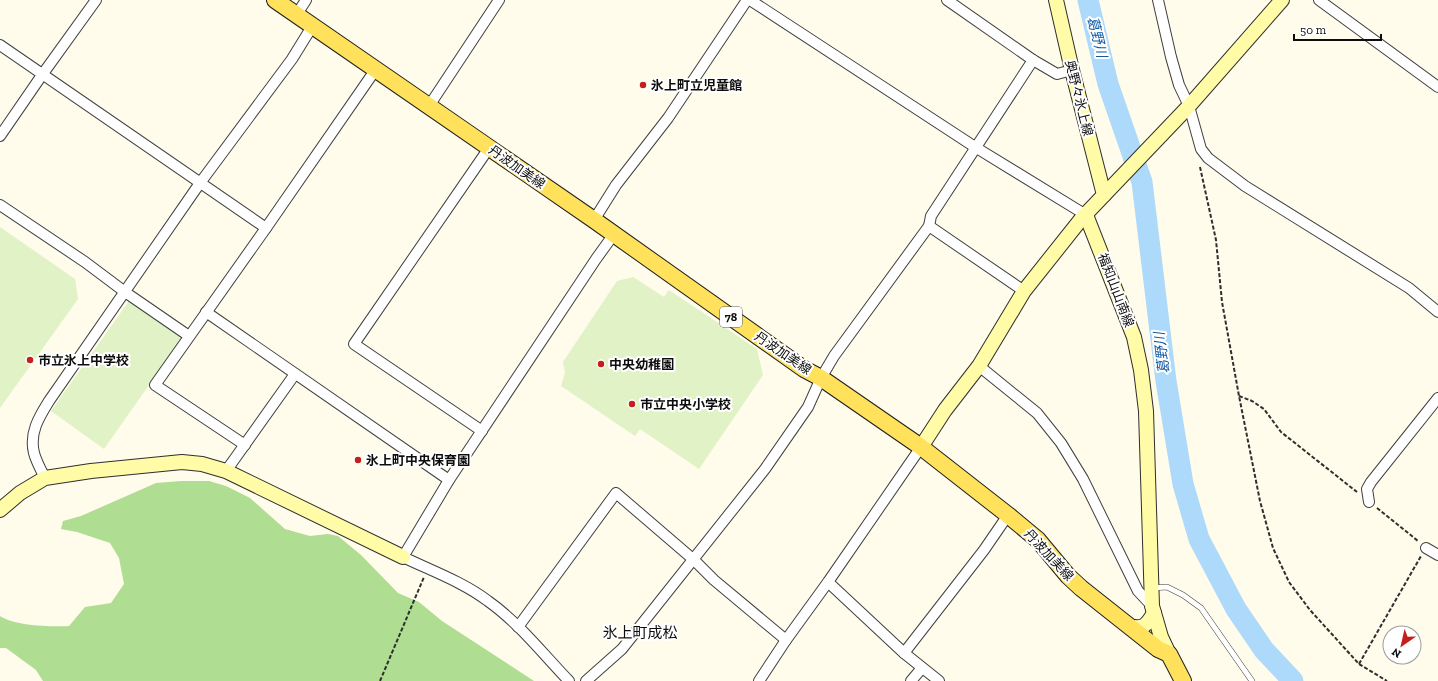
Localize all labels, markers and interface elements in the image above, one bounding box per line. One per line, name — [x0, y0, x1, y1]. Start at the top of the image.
water label: 葛野川 — [1084, 15, 1111, 61]
scale bar — [1294, 16, 1381, 42]
text: 50 m — [1300, 23, 1327, 37]
street label: 奥野々氷上線 — [1062, 58, 1096, 138]
place label: 氷上町立児童館 — [651, 78, 742, 93]
marker: 氷上町立児童館 — [638, 80, 648, 90]
street label: 丹波加美線 — [486, 142, 548, 192]
street label: 福知山山南線 — [1095, 251, 1137, 329]
road number: 78 — [720, 307, 742, 327]
street label: 丹波加美線 — [752, 329, 814, 377]
water label: 葛野川 — [1151, 329, 1173, 375]
place label: 市立氷上中学校 — [38, 353, 129, 368]
marker: 市立氷上中学校 — [25, 355, 35, 365]
place label: 中央幼稚園 — [609, 357, 674, 372]
marker: 中央幼稚園 — [596, 359, 606, 369]
place label: 市立中央小学校 — [640, 397, 731, 412]
marker: 市立中央小学校 — [627, 399, 637, 409]
place label: 氷上町中央保育園 — [366, 453, 470, 468]
marker: 氷上町中央保育園 — [353, 455, 363, 465]
street label: 丹波加美線 — [1021, 526, 1077, 584]
district label: 氷上町成松 — [602, 624, 678, 642]
north arrow — [1382, 625, 1422, 665]
text: N — [1389, 645, 1404, 661]

